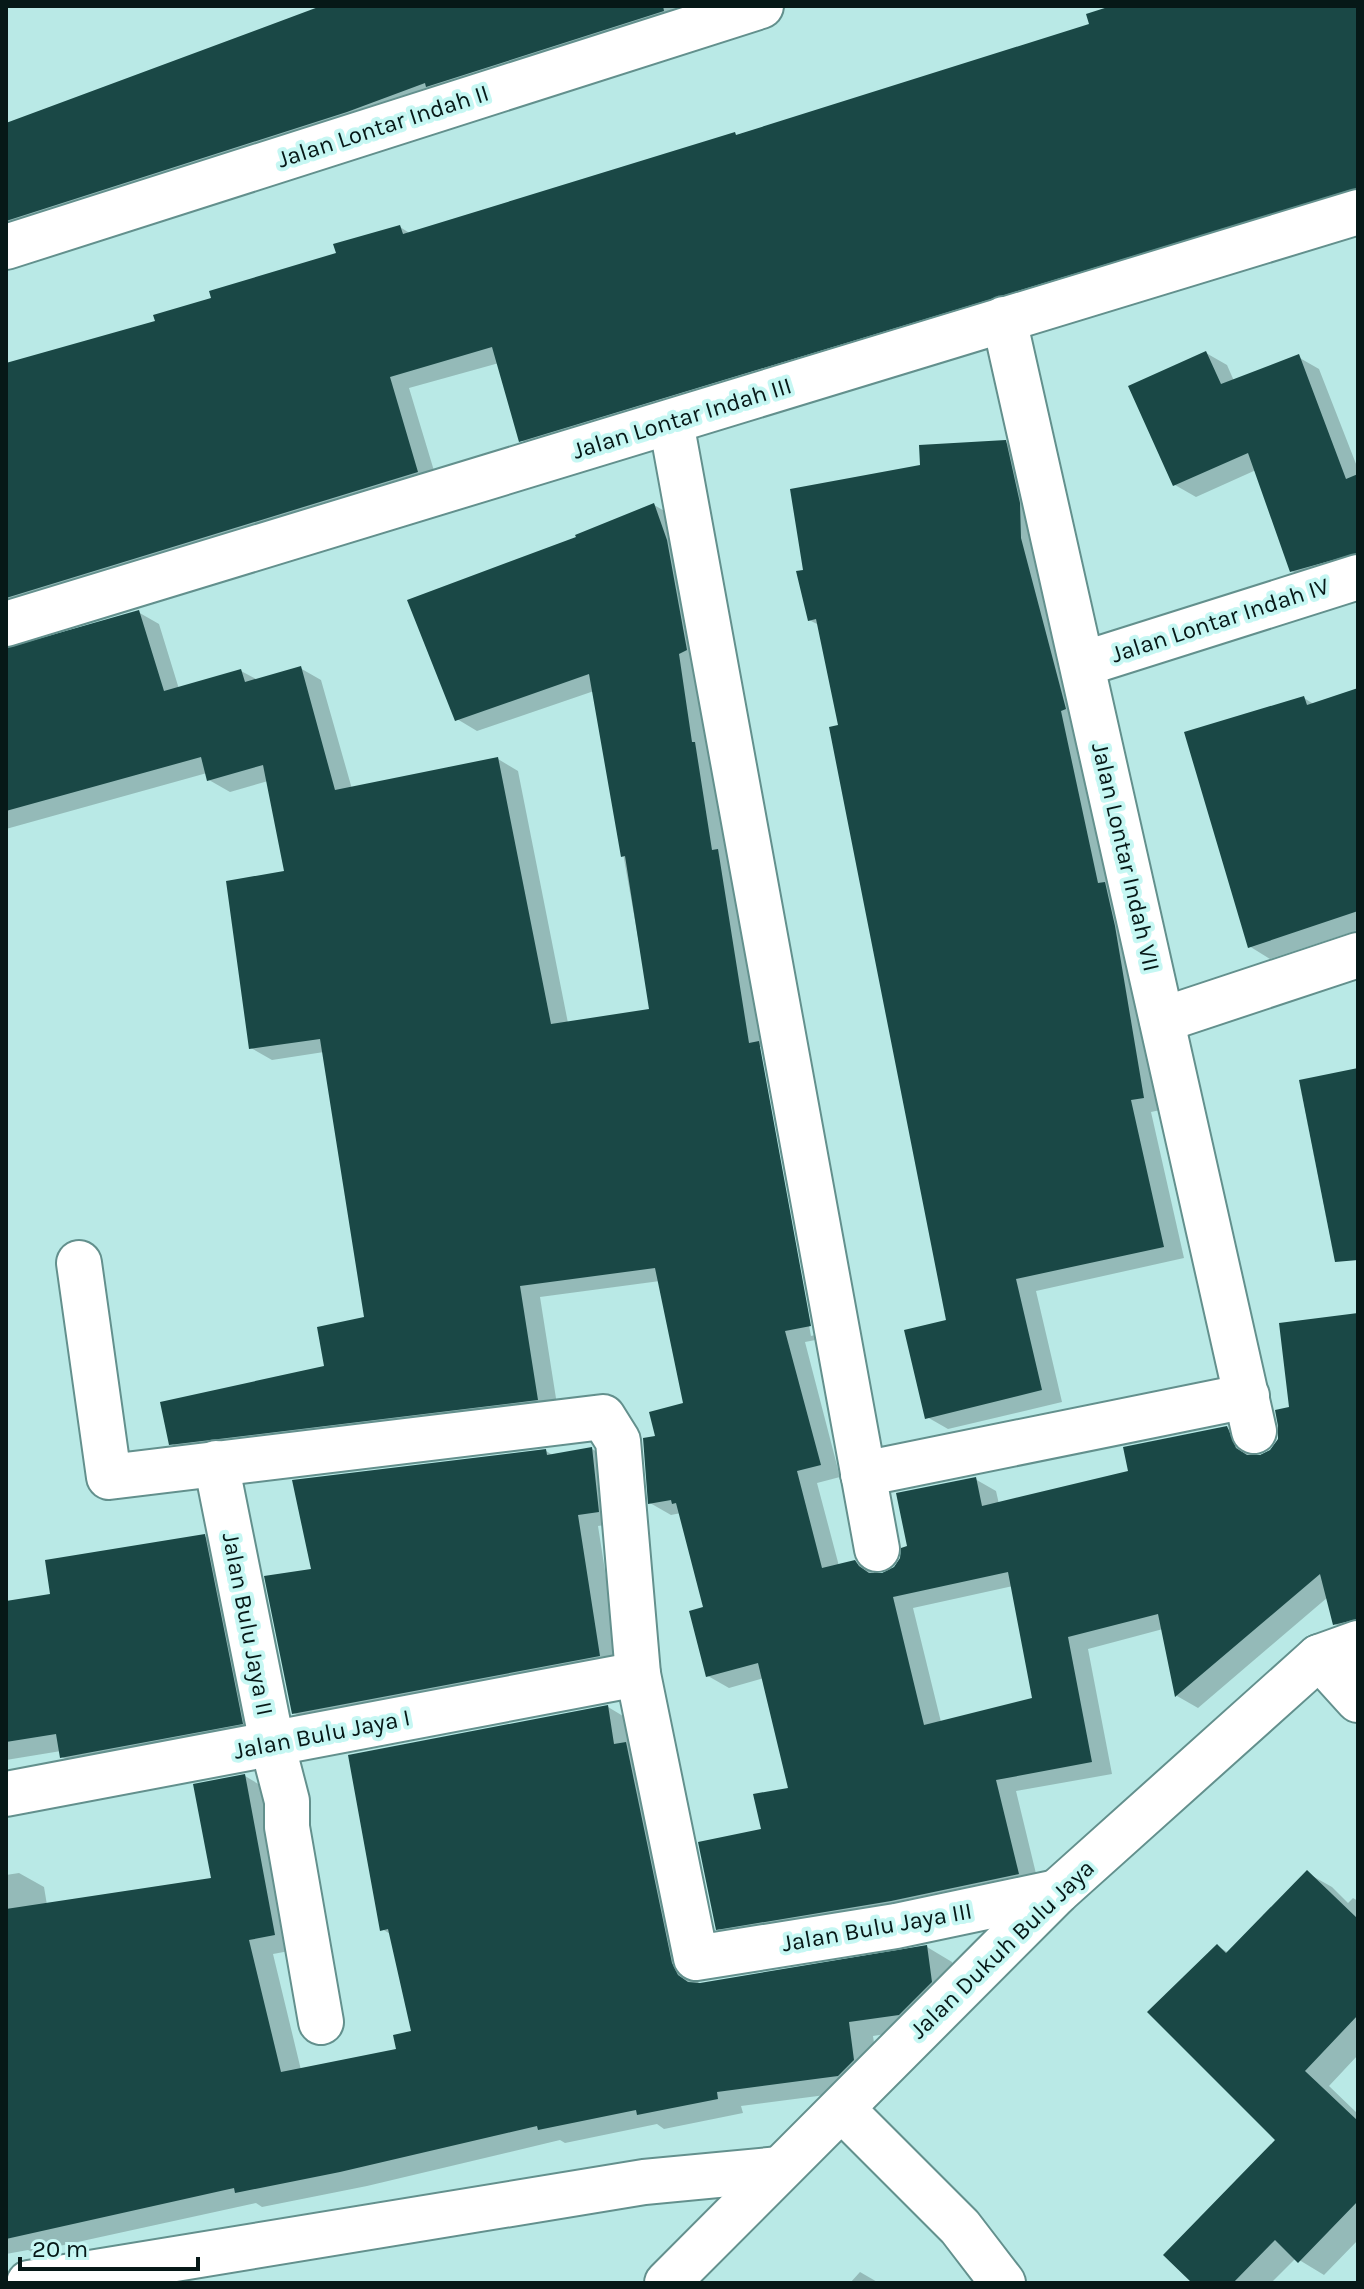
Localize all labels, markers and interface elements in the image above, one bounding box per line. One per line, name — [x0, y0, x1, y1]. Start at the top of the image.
street label: Jalan Lontar Indah II — [274, 79, 492, 173]
street label: Jalan Lontar Indah III — [569, 371, 795, 465]
street label: Jalan Lontar Indah IV — [1107, 571, 1333, 668]
street label: Jalan Lontar Indah VII — [1086, 740, 1166, 974]
street label: Jalan Bulu Jaya II — [217, 1530, 279, 1718]
street label: Jalan Bulu Jaya I — [231, 1703, 413, 1765]
street label: Jalan Dukuh Bulu Jaya — [904, 1854, 1100, 2044]
street label: Jalan Bulu Jaya III — [780, 1896, 974, 1958]
scale bar — [20, 2221, 198, 2271]
text: 20 m — [32, 2235, 88, 2263]

